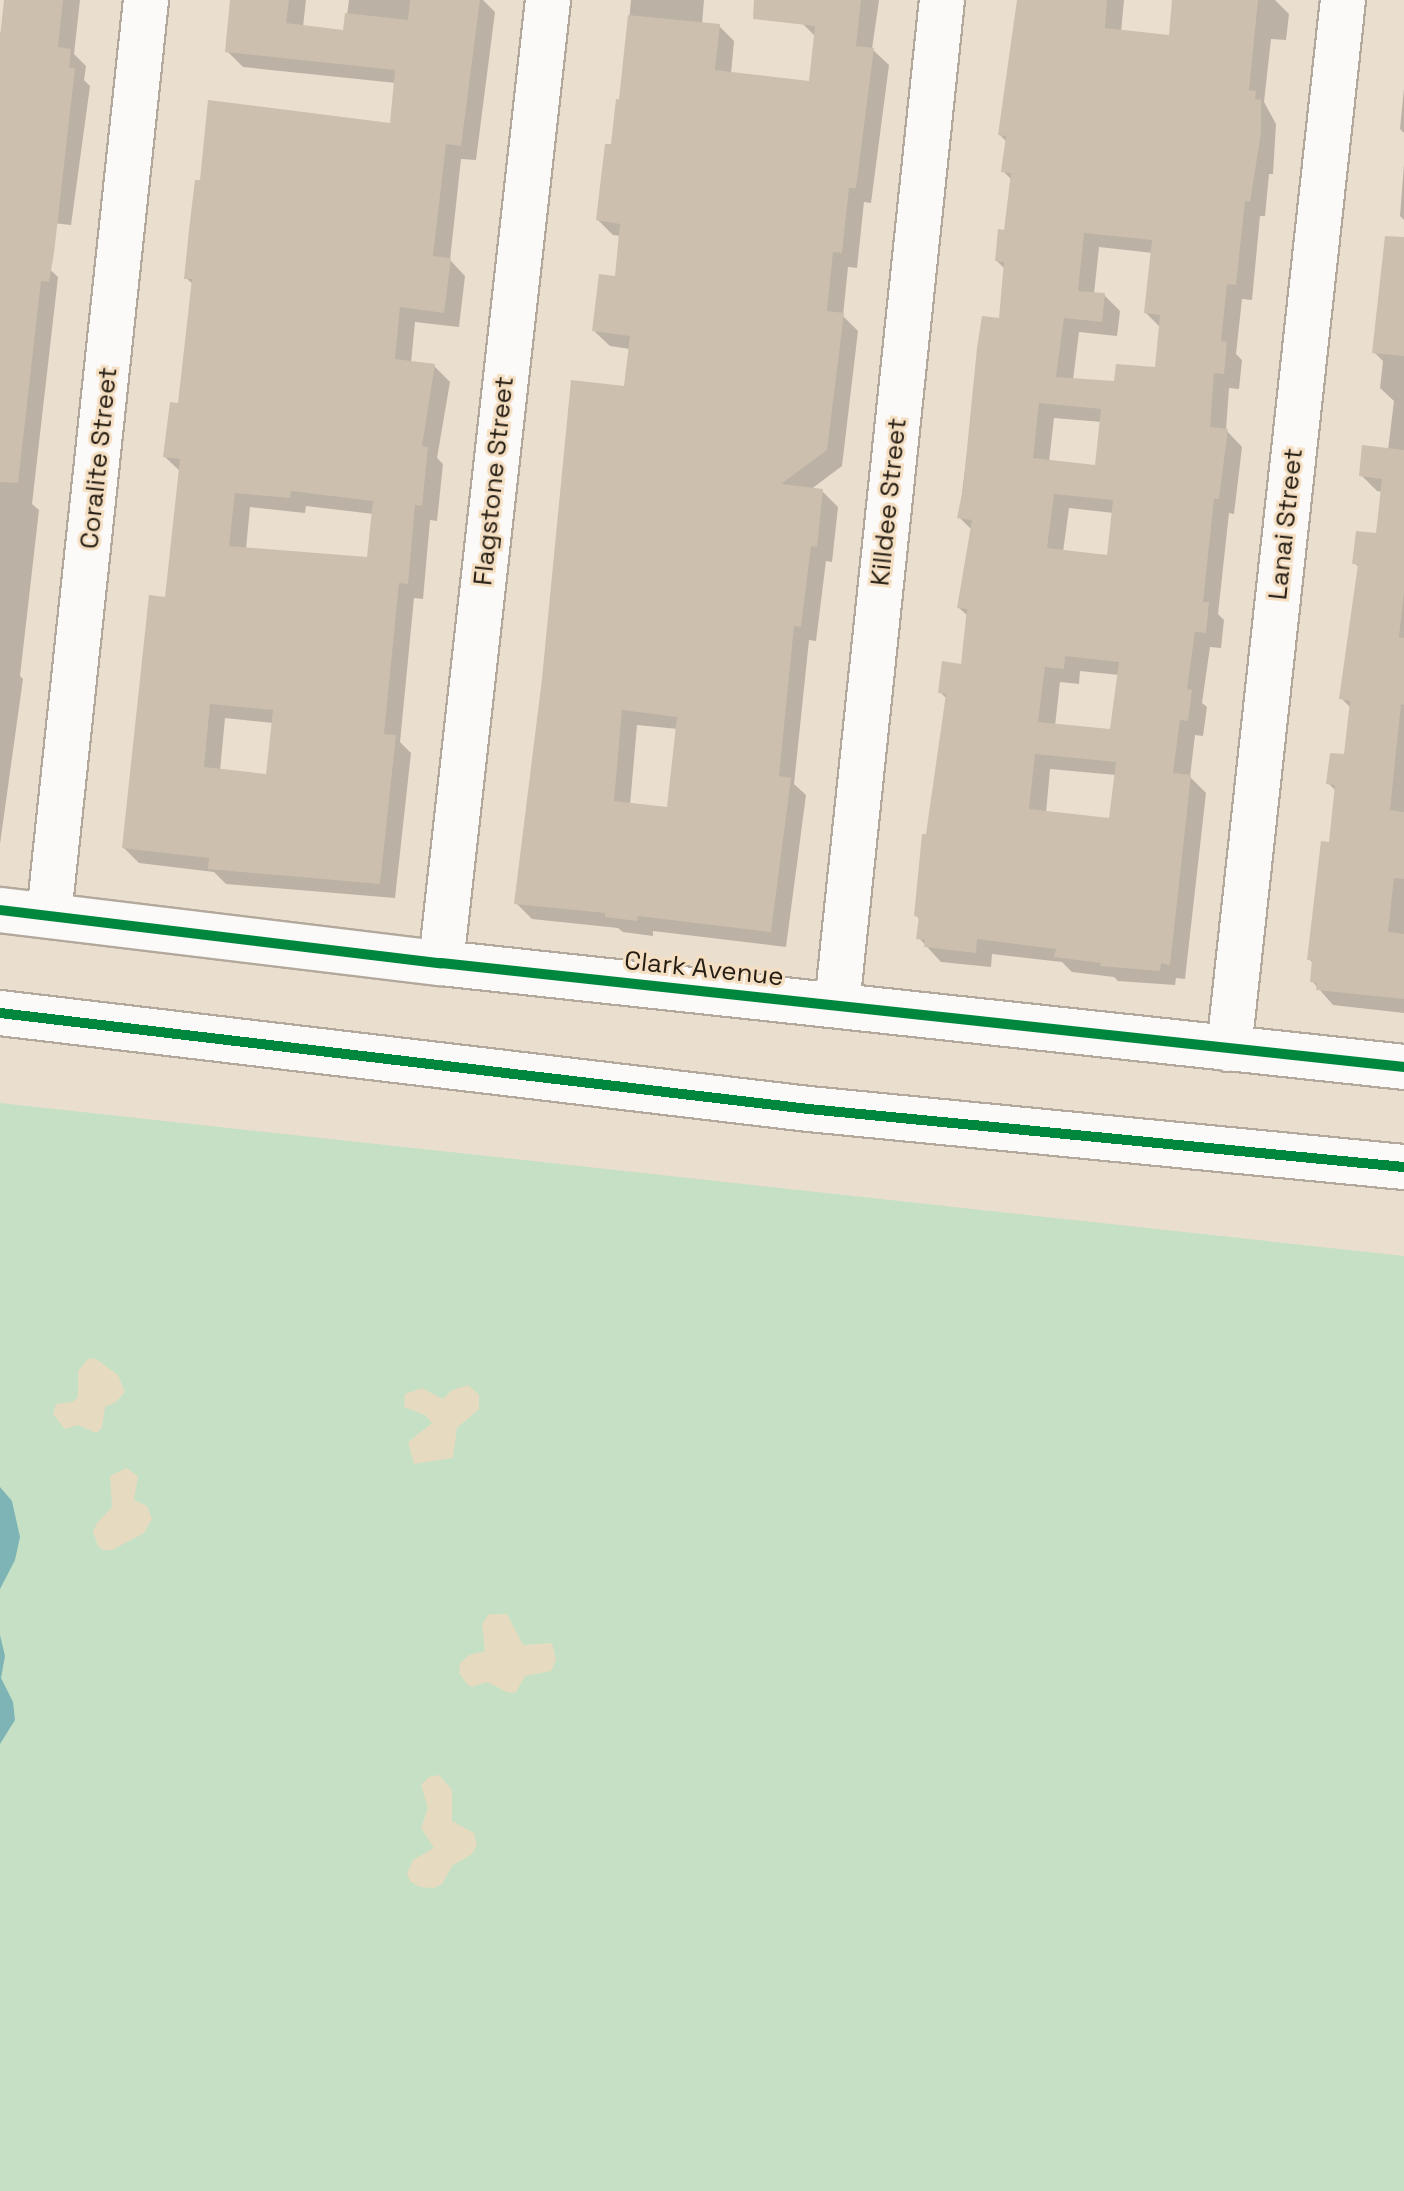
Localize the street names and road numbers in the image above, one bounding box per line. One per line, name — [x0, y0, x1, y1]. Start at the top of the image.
street label: Coralite Street — [74, 365, 124, 551]
street label: Flagstone Street — [468, 375, 520, 587]
street label: Killdee Street — [865, 417, 913, 587]
street label: Lanai Street — [1263, 447, 1309, 601]
street label: Clark Avenue — [623, 945, 785, 993]

